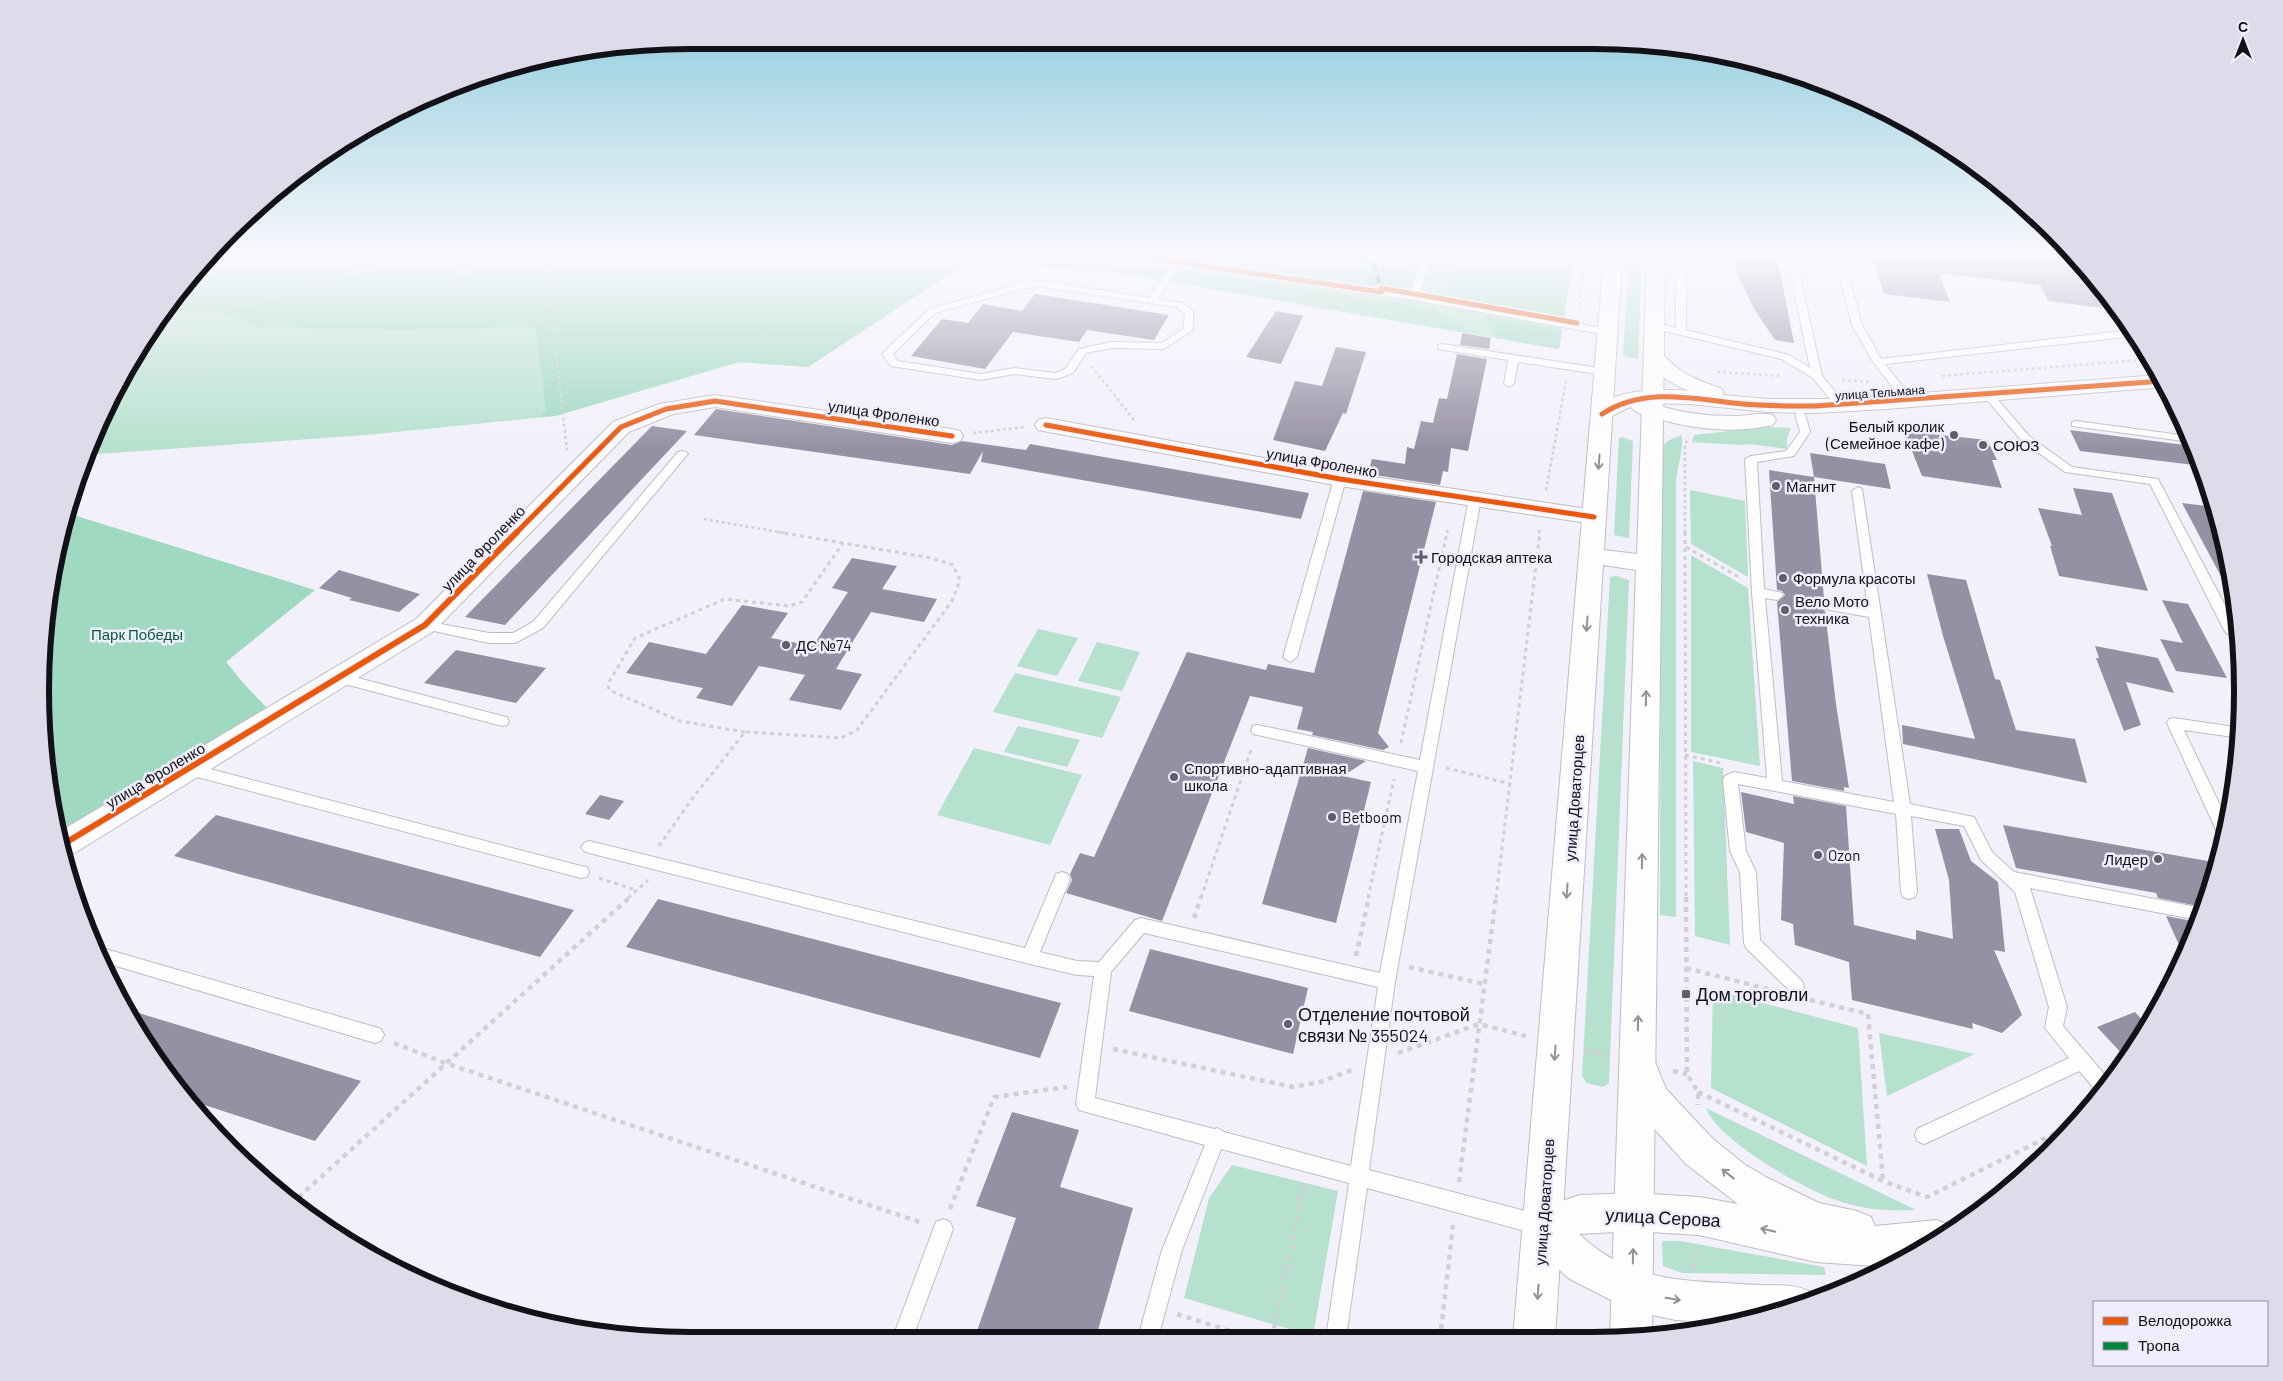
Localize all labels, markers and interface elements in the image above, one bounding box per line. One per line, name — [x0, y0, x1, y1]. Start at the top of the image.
north arrow — [2218, 15, 2268, 65]
text: С — [2238, 18, 2248, 35]
street label: улица Тельмана — [1835, 382, 1926, 403]
street label: улица Фроленко — [827, 396, 941, 430]
place label: Белый кролик (Семейное кафе) — [1825, 417, 1944, 452]
marker: Белый кролик (Семейное кафе) — [1948, 429, 1960, 441]
place label: СОЮЗ — [1993, 436, 2039, 454]
marker: СОЮЗ — [1977, 439, 1989, 451]
street label: улица Фроленко — [1265, 443, 1379, 481]
one-way arrow — [1594, 454, 1603, 470]
place label: Магнит — [1786, 477, 1836, 495]
marker: Магнит — [1770, 480, 1782, 492]
street label: улица Фроленко — [437, 501, 529, 595]
place label: Городская аптека — [1431, 548, 1553, 566]
marker: Городская аптека — [1415, 551, 1427, 563]
place label: Формула красоты — [1793, 569, 1915, 587]
marker: Формула красоты — [1777, 572, 1789, 584]
place label: Вело Мото техника — [1795, 592, 1869, 627]
marker: Вело Мото техника — [1779, 604, 1791, 616]
one-way arrow — [1582, 616, 1592, 632]
park label: Парк Победы — [91, 625, 183, 643]
place label: ДС №74 — [796, 636, 851, 654]
marker: ДС №74 — [780, 639, 792, 651]
one-way arrow — [1641, 691, 1651, 707]
street label: улица Доваторцев — [1561, 734, 1587, 862]
street label: улица Фроленко — [102, 738, 208, 812]
place label: Спортивно-адаптивная школа — [1184, 759, 1347, 794]
marker: Спортивно-адаптивная школа — [1168, 771, 1180, 783]
place label: Betboom — [1342, 808, 1402, 826]
marker: Betboom — [1326, 811, 1338, 823]
place label: Ozon — [1828, 846, 1860, 864]
marker: Ozon — [1812, 849, 1824, 861]
place label: Лидер — [2104, 850, 2148, 868]
one-way arrow — [1637, 853, 1647, 870]
marker: Лидер — [2152, 853, 2164, 865]
one-way arrow — [1563, 883, 1572, 899]
place label: Дом торговли — [1696, 983, 1808, 1005]
marker: Дом торговли — [1680, 988, 1692, 1000]
place label: Отделение почтовой связи № 355024 — [1298, 1003, 1470, 1046]
one-way arrow — [1633, 1016, 1643, 1032]
marker: Отделение почтовой связи № 355024 — [1282, 1018, 1294, 1030]
one-way arrow — [1551, 1045, 1560, 1061]
street label: улица Доваторцев — [1531, 1138, 1557, 1266]
one-way arrow — [1722, 1169, 1735, 1180]
street label: улица Серова — [1605, 1203, 1722, 1231]
one-way arrow — [1760, 1225, 1776, 1234]
one-way arrow — [1628, 1248, 1638, 1264]
one-way arrow — [1533, 1284, 1542, 1300]
one-way arrow — [1665, 1295, 1681, 1305]
legend — [2093, 1301, 2268, 1366]
text: Велодорожка — [2138, 1311, 2232, 1329]
text: Тропа — [2138, 1336, 2180, 1354]

